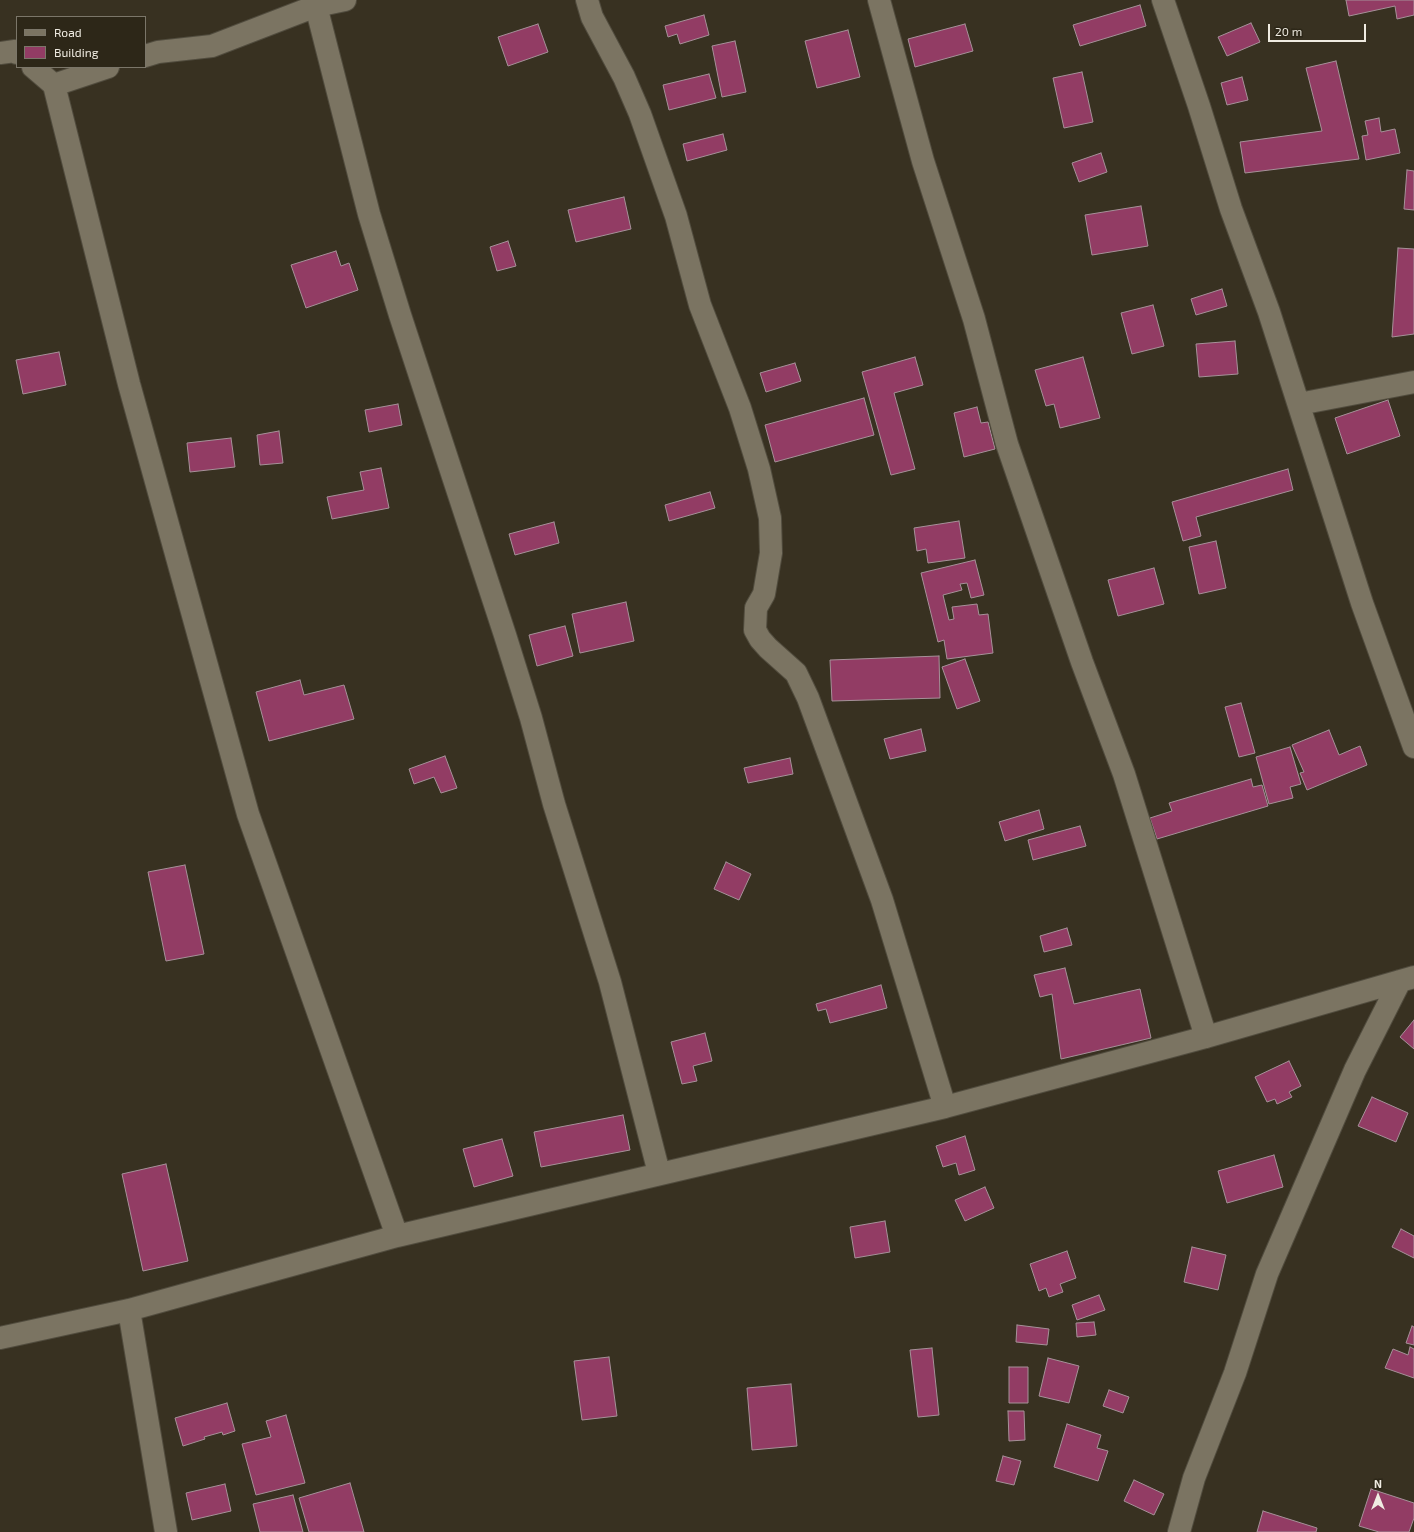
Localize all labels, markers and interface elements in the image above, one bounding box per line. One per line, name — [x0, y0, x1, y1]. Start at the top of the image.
legend — [16, 16, 146, 68]
scale bar — [1270, 16, 1368, 42]
text: 20 m — [1275, 24, 1302, 38]
text: Road — [54, 25, 82, 39]
text: Building — [54, 45, 98, 59]
north arrow — [1358, 1476, 1398, 1516]
text: N — [1374, 1477, 1382, 1490]

